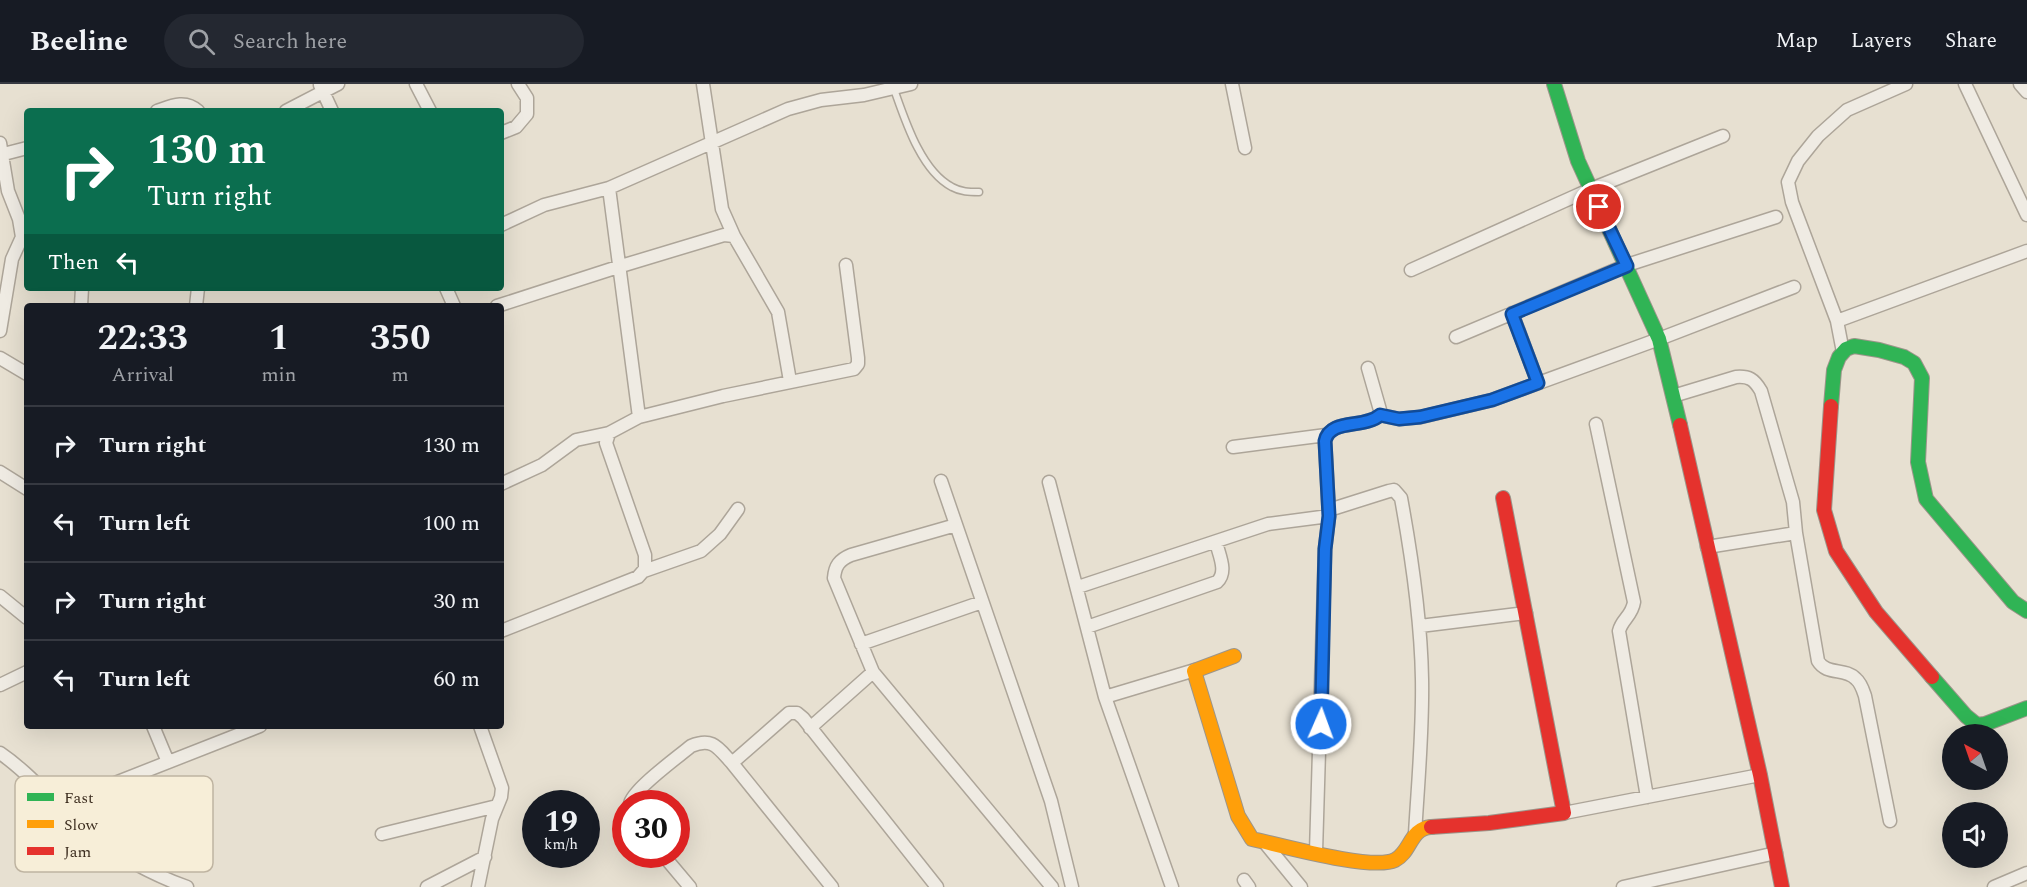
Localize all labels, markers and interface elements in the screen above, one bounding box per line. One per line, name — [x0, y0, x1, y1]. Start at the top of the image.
search box — [164, 14, 584, 68]
text: Beeline — [30, 20, 128, 63]
icon: search — [185, 25, 218, 58]
text: Search here — [233, 25, 347, 58]
text: Map — [1776, 25, 1818, 57]
text: Layers — [1851, 25, 1912, 57]
text: Share — [1945, 25, 1997, 57]
text: 130 m — [147, 119, 266, 182]
icon: right — [48, 132, 126, 210]
text: Turn right — [147, 176, 272, 218]
pin — [1573, 181, 1624, 232]
icon: arrive — [1582, 190, 1615, 223]
text: Then — [48, 246, 99, 279]
icon: left — [111, 246, 144, 279]
text: 22:33 — [97, 311, 188, 366]
text: 1 — [269, 311, 289, 366]
text: 350 — [370, 311, 430, 366]
text: Arrival — [112, 360, 174, 390]
text: min — [261, 360, 296, 390]
text: m — [392, 360, 409, 390]
icon: right — [48, 429, 81, 462]
text: Turn right — [99, 429, 206, 462]
text: 130 m — [423, 429, 480, 462]
icon: left — [48, 507, 81, 540]
text: Turn left — [99, 507, 191, 540]
text: 100 m — [423, 507, 480, 540]
icon: right — [48, 585, 81, 618]
text: Turn right — [99, 585, 206, 618]
text: 30 m — [434, 585, 480, 618]
icon: left — [48, 663, 81, 696]
text: Turn left — [99, 663, 191, 696]
text: 60 m — [434, 663, 480, 696]
position arrow — [1289, 692, 1353, 756]
north arrow — [1942, 724, 2008, 790]
map controls — [1942, 724, 2008, 868]
legend — [15, 776, 213, 872]
text: Fast — [64, 786, 94, 810]
speed limit sign: 30 — [612, 790, 690, 868]
text: 19 — [544, 799, 578, 845]
button: sound — [1942, 802, 2008, 868]
text: Slow — [64, 813, 99, 837]
text: km/h — [544, 833, 578, 856]
text: Jam — [64, 840, 92, 864]

